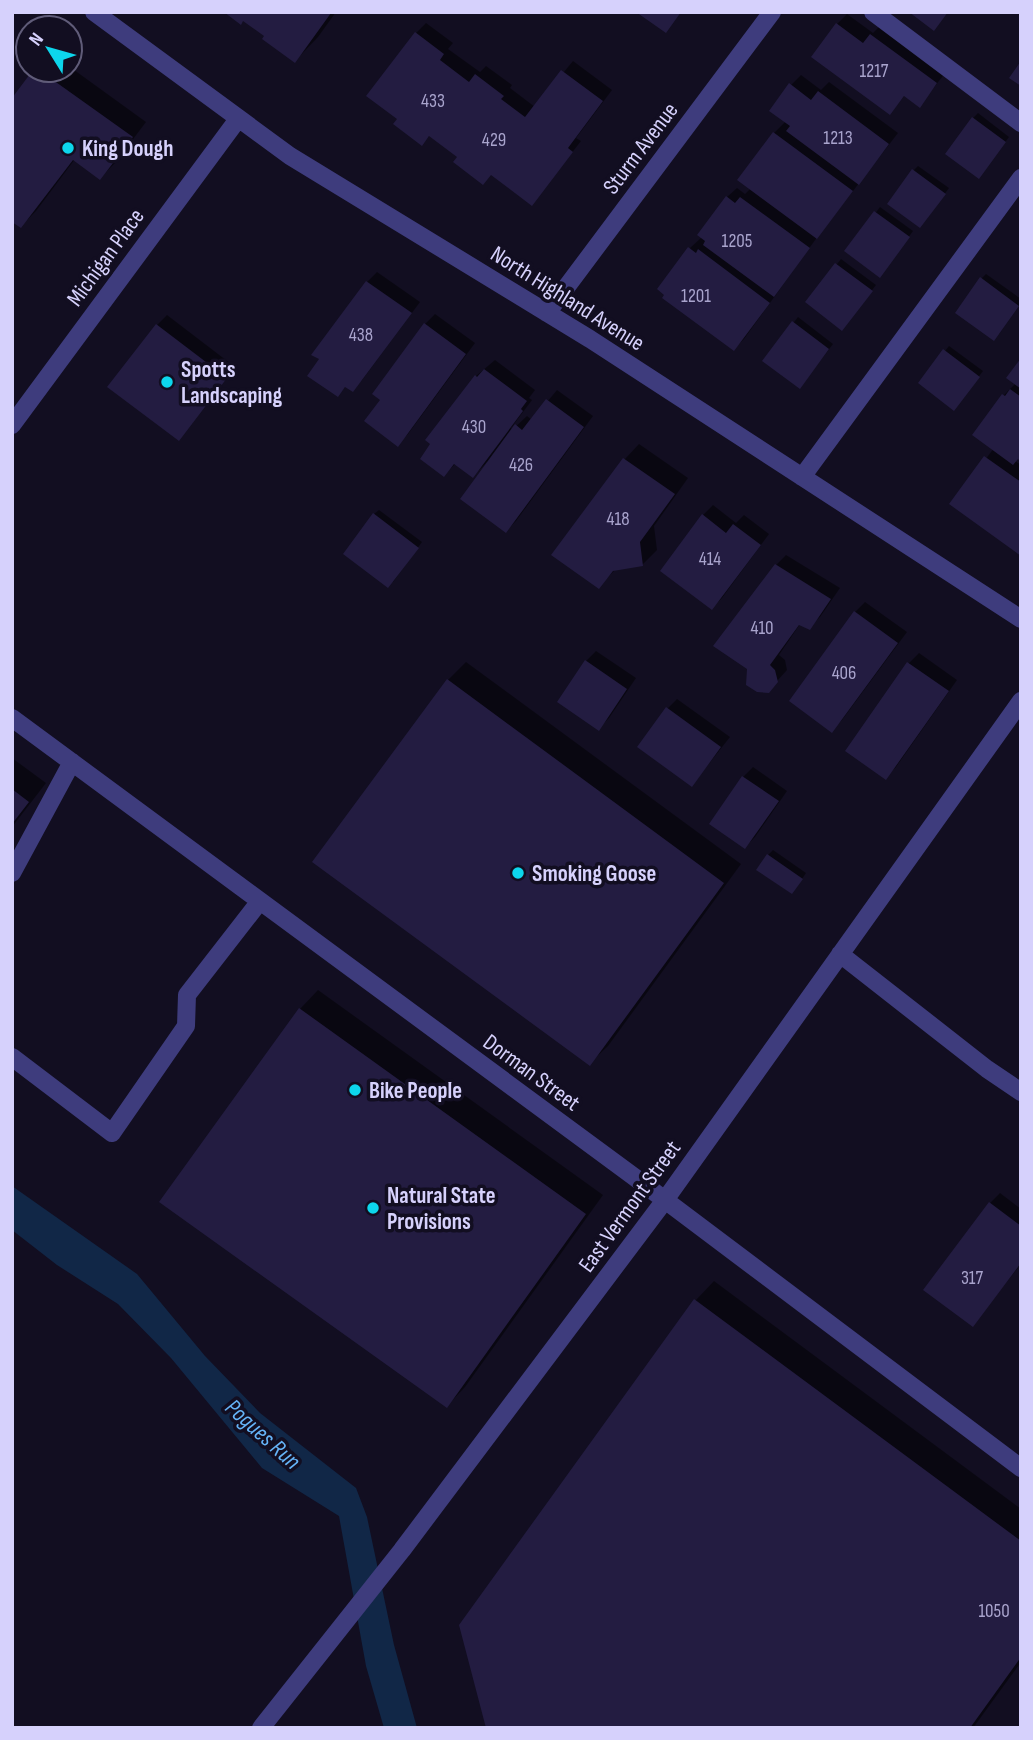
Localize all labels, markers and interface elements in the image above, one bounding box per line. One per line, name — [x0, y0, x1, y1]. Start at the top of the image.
north arrow — [14, 14, 84, 84]
text: N — [24, 29, 49, 51]
house number: 1217 — [860, 60, 889, 83]
house number: 433 — [421, 90, 445, 113]
street label: Sturm Avenue — [597, 97, 684, 200]
house number: 1213 — [823, 127, 853, 150]
house number: 429 — [482, 129, 506, 152]
place label: King Dough — [82, 135, 173, 163]
marker: King Dough — [60, 140, 76, 156]
street label: Michigan Place — [61, 203, 151, 312]
house number: 1205 — [722, 230, 752, 253]
street label: North Highland Avenue — [485, 240, 650, 357]
house number: 1201 — [681, 285, 711, 308]
house number: 438 — [349, 324, 373, 347]
place label: Spotts Landscaping — [181, 356, 282, 410]
marker: Spotts Landscaping — [159, 374, 175, 390]
house number: 430 — [462, 416, 486, 439]
house number: 426 — [509, 454, 533, 477]
house number: 418 — [607, 508, 629, 531]
house number: 414 — [699, 548, 721, 571]
house number: 410 — [750, 617, 774, 640]
house number: 406 — [832, 662, 856, 685]
place label: Smoking Goose — [532, 860, 656, 888]
marker: Smoking Goose — [510, 865, 526, 881]
street label: Dorman Street — [477, 1028, 585, 1117]
place label: Bike People — [369, 1077, 462, 1105]
marker: Bike People — [347, 1082, 363, 1098]
street label: East Vermont Street — [573, 1135, 687, 1278]
place label: Natural State Provisions — [387, 1182, 495, 1236]
marker: Natural State Provisions — [365, 1200, 381, 1216]
house number: 317 — [961, 1267, 983, 1290]
water label: Pogues Run — [219, 1393, 306, 1476]
house number: 1050 — [978, 1600, 1010, 1623]

